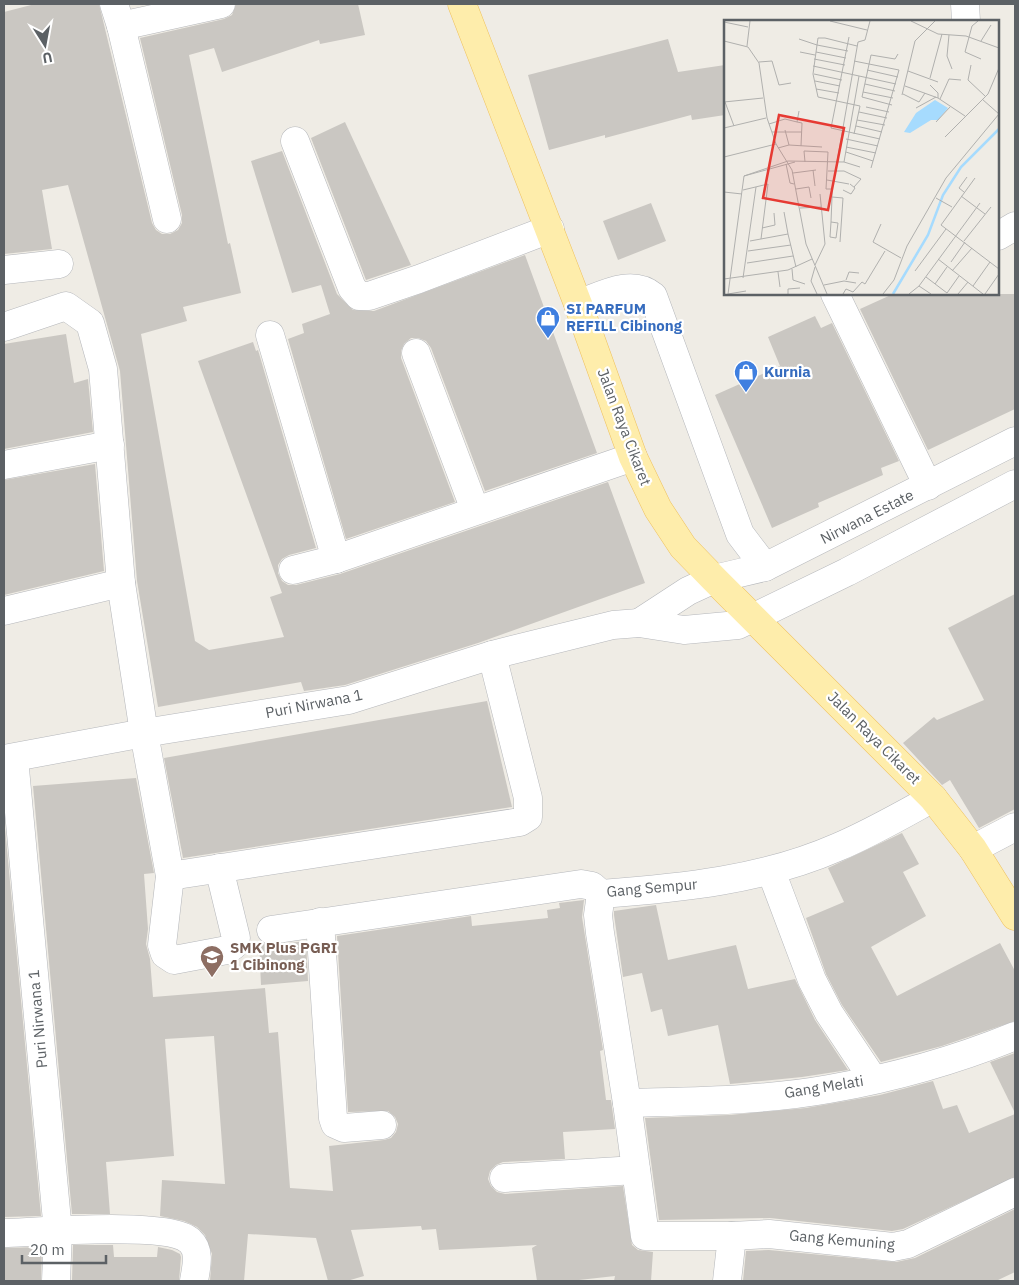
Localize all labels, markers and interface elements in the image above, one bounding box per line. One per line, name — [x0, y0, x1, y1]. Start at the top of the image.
north arrow — [20, 20, 70, 70]
inset map — [724, 20, 999, 295]
text: U — [41, 48, 54, 68]
place label: SI PARFUM REFILL Cibinong — [566, 299, 683, 335]
shop icon: SI PARFUM REFILL Cibinong — [535, 305, 561, 339]
shop icon: Kurnia — [733, 359, 759, 393]
place label: Kurnia — [764, 362, 811, 381]
street label: Jalan Raya Cikaret — [593, 366, 656, 488]
street label: Nirwana Estate — [817, 485, 917, 548]
street label: Puri Nirwana 1 — [264, 685, 364, 722]
street label: Jalan Raya Cikaret — [824, 687, 925, 788]
street label: Gang Sempur — [606, 874, 699, 901]
place label: SMK Plus PGRI 1 Cibinong — [230, 938, 337, 974]
school or university icon: SMK Plus PGRI 1 Cibinong — [199, 944, 225, 978]
street label: Puri Nirwana 1 — [24, 969, 51, 1069]
street label: Gang Melati — [783, 1071, 865, 1102]
street label: Gang Kemuning — [788, 1225, 896, 1254]
scale bar — [22, 1232, 106, 1264]
text: 20 m — [30, 1240, 65, 1259]

